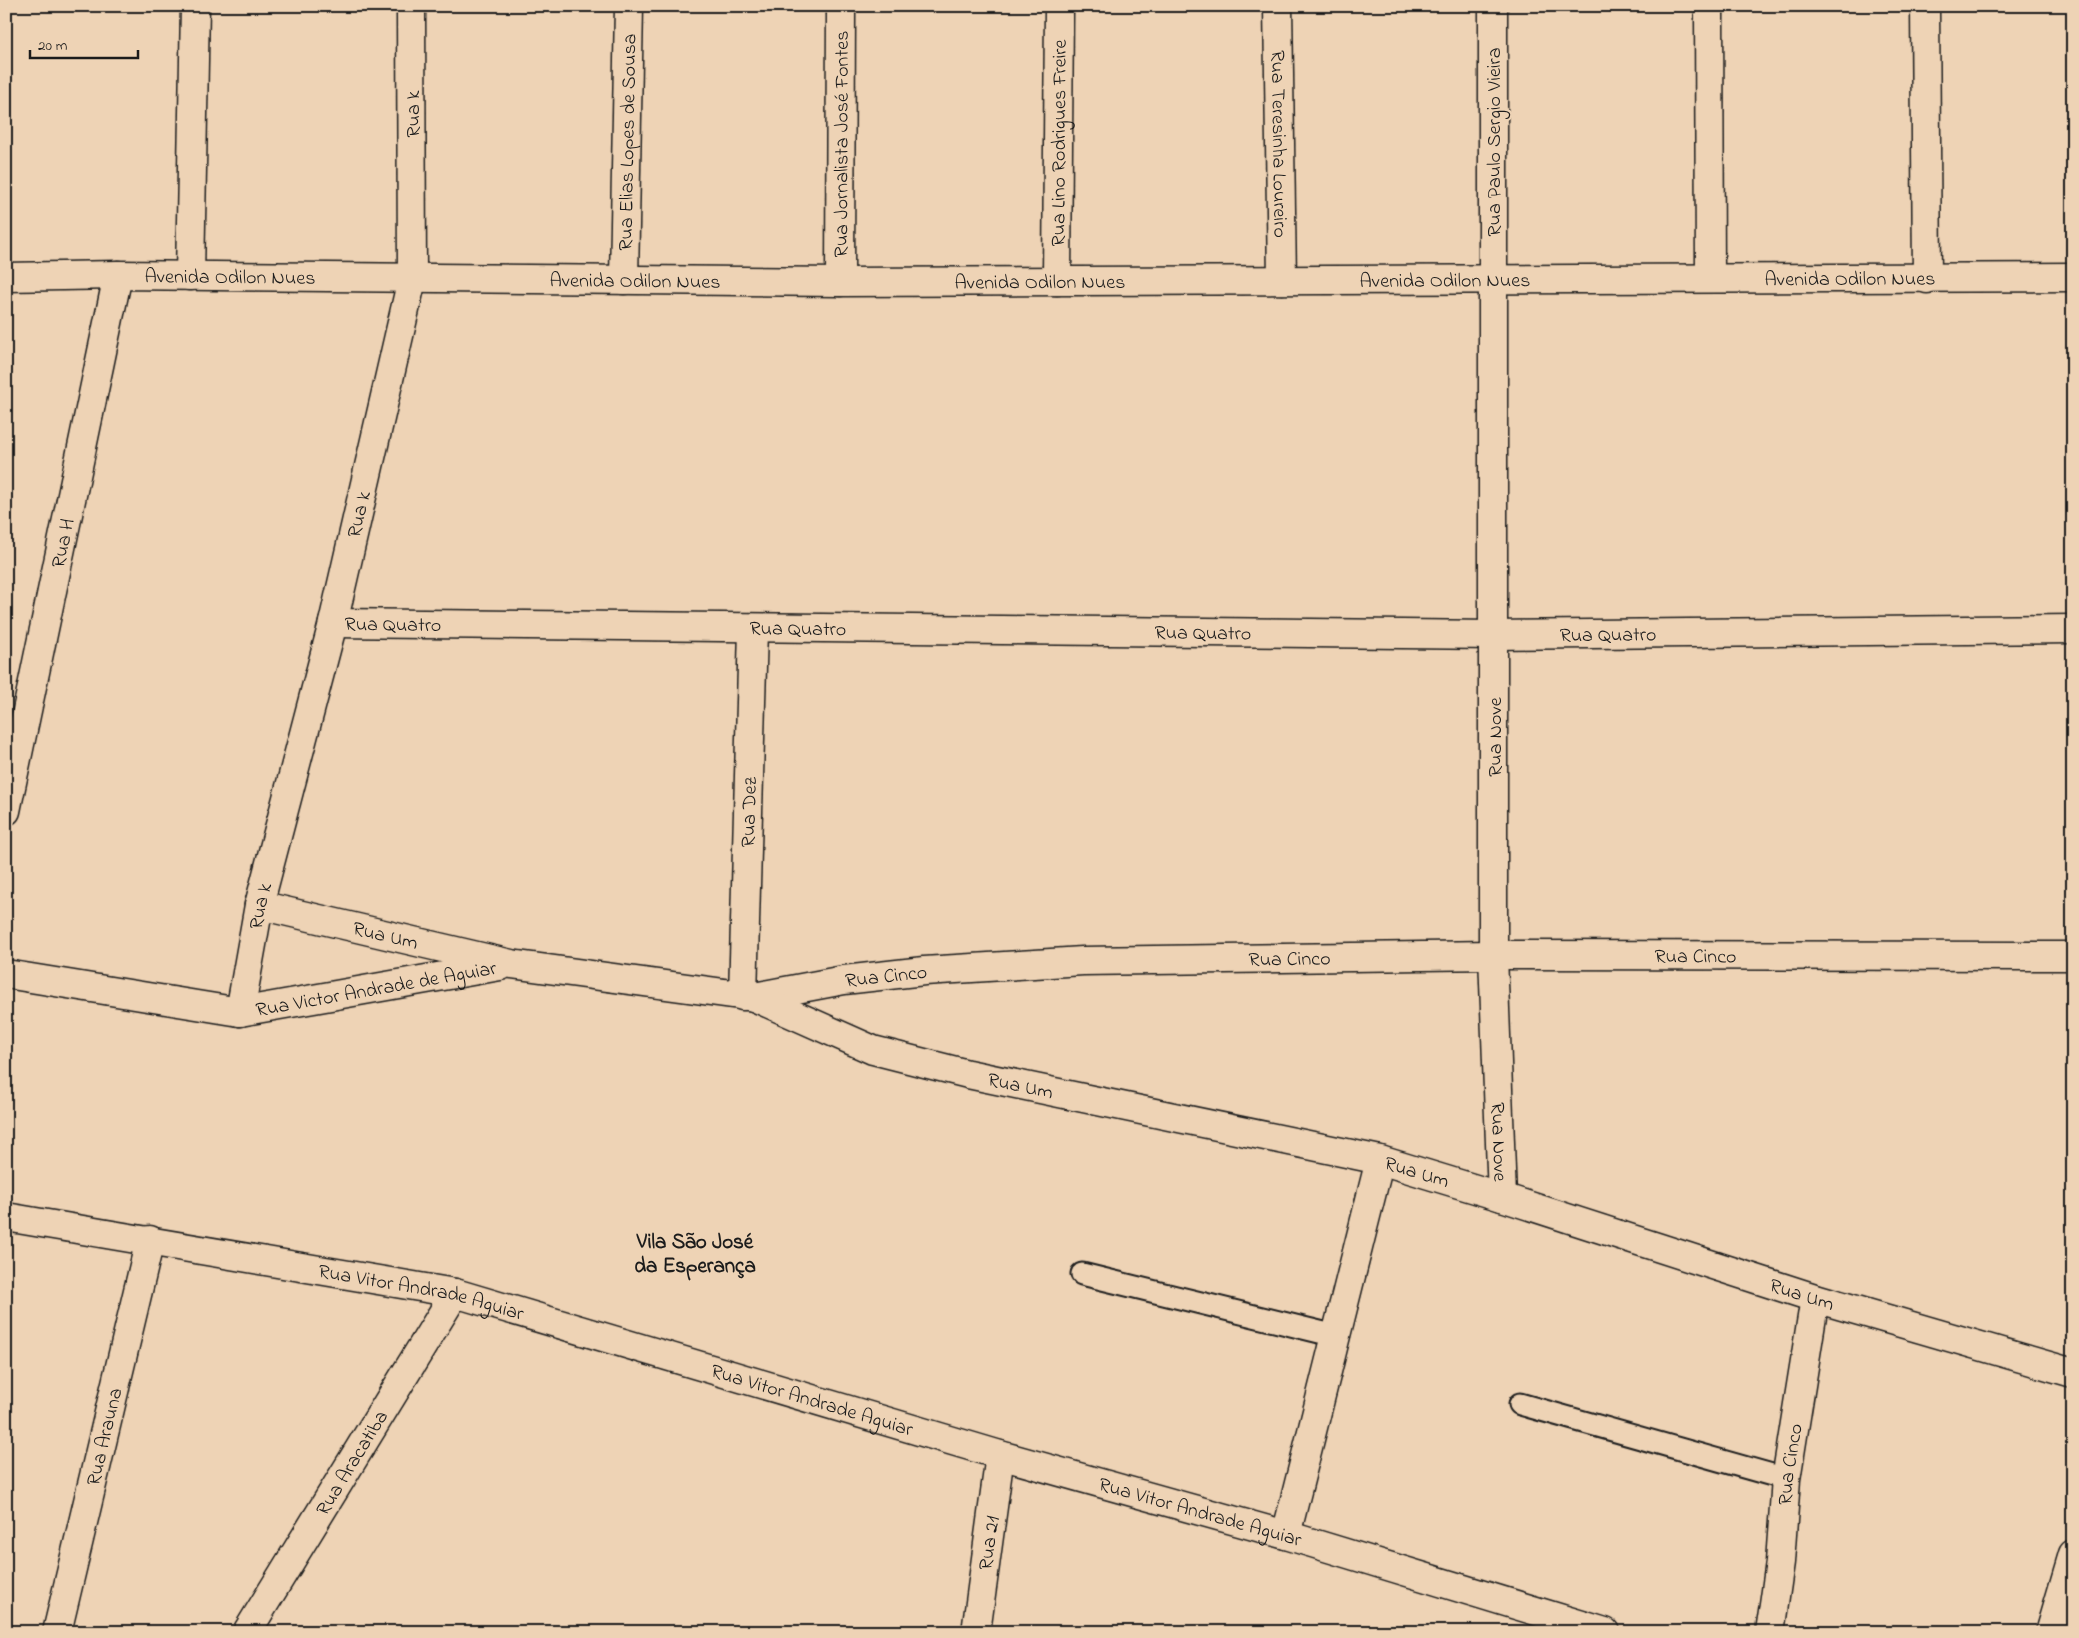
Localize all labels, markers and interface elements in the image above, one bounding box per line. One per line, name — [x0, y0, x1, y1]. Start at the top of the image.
scale bar — [30, 28, 138, 60]
street label: Rua Jornalista José Fontes — [828, 31, 858, 257]
street label: Rua Elias Lopes de Sousa — [613, 33, 645, 251]
text: 20 m — [38, 35, 68, 57]
street label: Rua Lino Rodrigues Freire — [1045, 39, 1076, 247]
street label: Rua Paulo Sergio Vieira — [1481, 47, 1511, 237]
street label: Rua Teresinha Loureiro — [1262, 50, 1293, 238]
street label: Rua k — [400, 90, 429, 138]
street label: Avenida Odilon Nues — [144, 263, 316, 294]
street label: Avenida Odilon Nues — [1764, 266, 1935, 295]
street label: Avenida Odilon Nues — [549, 267, 721, 298]
street label: Avenida Odilon Nues — [1359, 267, 1530, 297]
street label: Avenida Odilon Nues — [954, 269, 1125, 299]
street label: Rua k — [341, 488, 380, 541]
street label: Rua H — [45, 516, 84, 571]
street label: Rua Quatro — [344, 611, 441, 641]
street label: Rua Quatro — [749, 615, 846, 645]
street label: Rua Quatro — [1154, 619, 1251, 649]
street label: Rua Quatro — [1559, 621, 1656, 651]
street label: Rua Nove — [1482, 697, 1511, 777]
street label: Rua Dez — [735, 776, 766, 848]
street label: Rua k — [243, 880, 281, 932]
street label: Rua Um — [349, 915, 421, 959]
street label: Rua Cinco — [1654, 943, 1737, 972]
street label: Rua Cinco — [1248, 945, 1331, 976]
street label: Rua Victor Andrade de Aguiar — [254, 955, 500, 1026]
street label: Rua Cinco — [844, 959, 929, 997]
street label: Rua Um — [985, 1066, 1056, 1108]
street label: Rua Nove — [1481, 1102, 1513, 1182]
street label: Rua Um — [1380, 1150, 1452, 1197]
district label: Vila São José da Esperança — [634, 1228, 756, 1282]
street label: Rua Vitor Andrade Aguiar — [316, 1258, 528, 1330]
street label: Rua Um — [1765, 1272, 1837, 1320]
street label: Rua Vitor Andrade Aguiar — [707, 1358, 917, 1446]
street label: Rua Arauna — [80, 1385, 131, 1489]
street label: Rua Aracatiba — [310, 1405, 397, 1522]
street label: Rua Cinco — [1772, 1422, 1812, 1506]
street label: Rua Vitor Andrade Aguiar — [1095, 1471, 1305, 1556]
street label: Rua 21 — [973, 1514, 1009, 1572]

